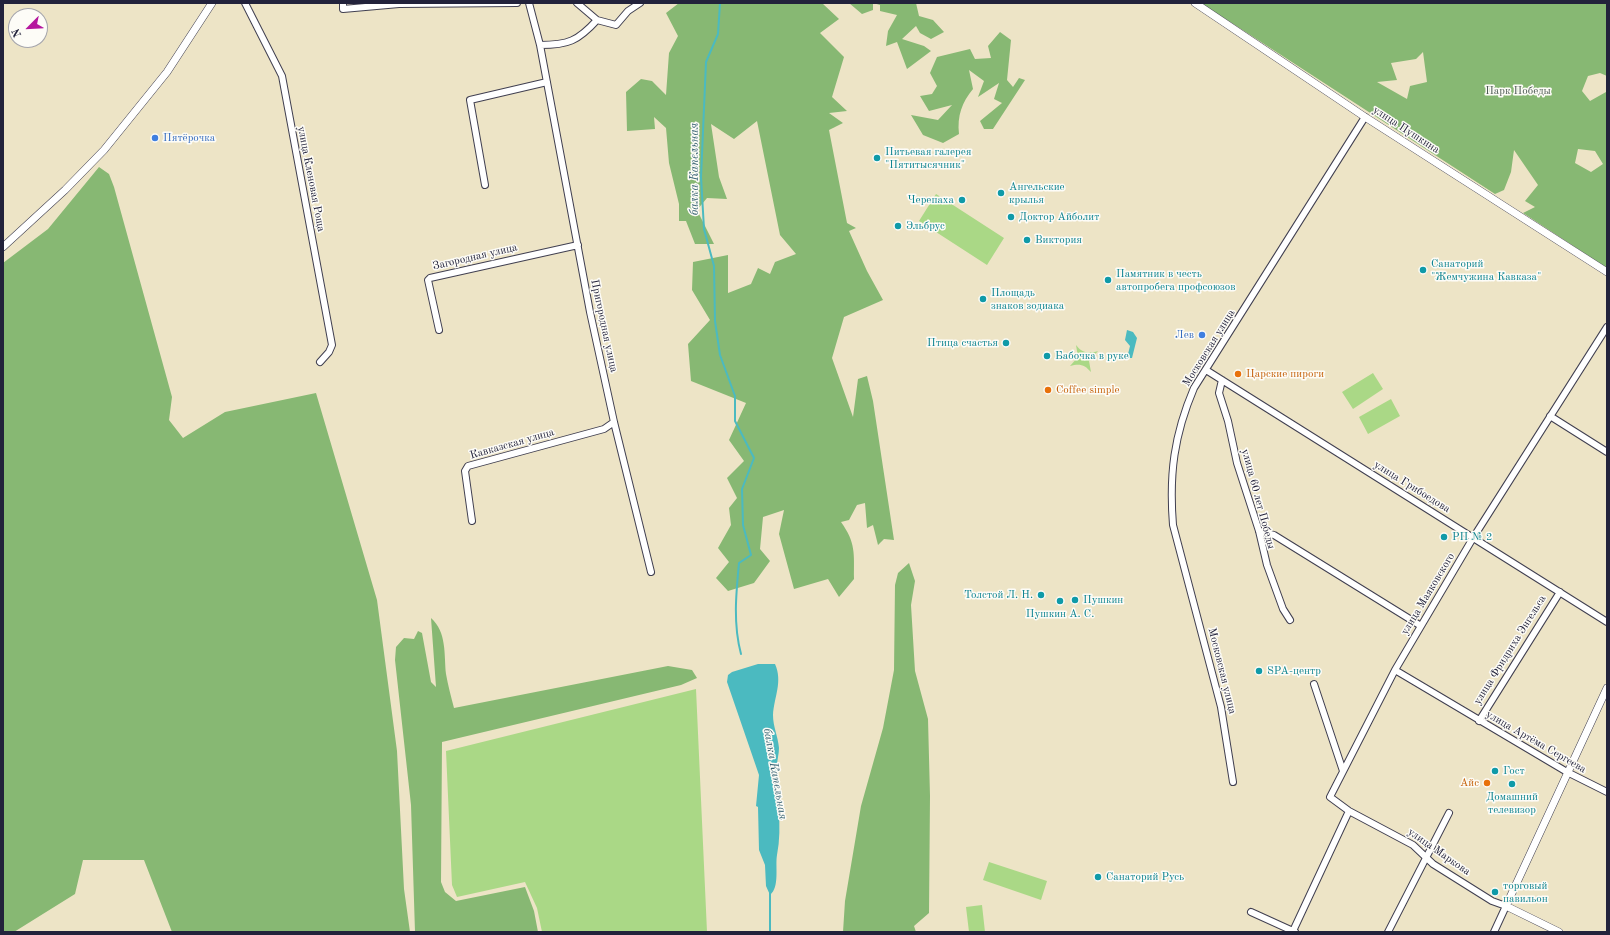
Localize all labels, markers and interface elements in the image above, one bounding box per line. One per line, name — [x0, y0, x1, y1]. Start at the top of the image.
north arrow — [8, 8, 48, 48]
text: N — [11, 27, 24, 39]
park label: Парк Победы — [1485, 84, 1551, 98]
street label: улица Пушкина — [1370, 103, 1442, 157]
water label: балка Капельная — [688, 123, 702, 215]
street label: улица Кленовая Роща — [294, 125, 328, 233]
place label: Пятёрочка — [163, 131, 215, 145]
marker: Пятёрочка — [150, 133, 160, 143]
place label: Питьевая галерея "Пятитысячник" — [885, 145, 971, 171]
marker: Питьевая галерея "Пятитысячник" — [872, 153, 882, 163]
place label: Ангельские крылья — [1009, 180, 1065, 206]
marker: Ангельские крылья — [996, 188, 1006, 198]
place label: Черепаха — [908, 193, 954, 207]
marker: Черепаха — [957, 195, 967, 205]
place label: Доктор Айболит — [1019, 210, 1099, 224]
marker: Доктор Айболит — [1006, 212, 1016, 222]
place label: Эльбрус — [906, 219, 945, 233]
marker: Эльбрус — [893, 221, 903, 231]
place label: Виктория — [1035, 233, 1082, 247]
marker: Виктория — [1022, 235, 1032, 245]
street label: Загородная улица — [431, 241, 519, 273]
place label: Санаторий "Жемчужина Кавказа" — [1431, 257, 1541, 283]
marker: Санаторий "Жемчужина Кавказа" — [1418, 265, 1428, 275]
place label: Памятник в честь автопробега профсоюзов — [1116, 267, 1236, 293]
marker: Памятник в честь автопробега профсоюзов — [1103, 275, 1113, 285]
street label: Пригородная улица — [588, 278, 620, 374]
place label: Площадь знаков зодиака — [991, 286, 1064, 312]
marker: Площадь знаков зодиака — [978, 294, 988, 304]
street label: Московская улица — [1180, 307, 1238, 389]
place label: Лев — [1175, 328, 1194, 342]
marker: Лев — [1197, 330, 1207, 340]
place label: Птица счастья — [927, 336, 998, 350]
marker: Птица счастья — [1001, 338, 1011, 348]
place label: Бабочка в руке — [1055, 349, 1129, 363]
marker: Бабочка в руке — [1042, 351, 1052, 361]
place label: Царские пироги — [1246, 367, 1324, 381]
marker: Царские пироги — [1233, 369, 1243, 379]
place label: Coffee simple — [1056, 383, 1119, 397]
marker: Coffee simple — [1043, 385, 1053, 395]
street label: Кавказская улица — [468, 426, 556, 462]
street label: улица 60 лет Победы — [1238, 447, 1278, 551]
street label: улица Грибоедова — [1371, 458, 1453, 516]
place label: РП № 2 — [1452, 530, 1492, 544]
marker: РП № 2 — [1439, 532, 1449, 542]
street label: улица Маяковского — [1398, 551, 1458, 637]
place label: Толстой Л. Н. — [964, 588, 1033, 602]
marker: Толстой Л. Н. — [1036, 590, 1046, 600]
place label: Пушкин — [1083, 593, 1123, 607]
street label: улица Фридриха Энгельса — [1471, 593, 1549, 707]
marker: Пушкин — [1070, 595, 1080, 605]
marker: Пушкин А. С. — [1055, 596, 1065, 606]
place label: Пушкин А. С. — [1026, 607, 1094, 621]
street label: Московская улица — [1205, 627, 1239, 715]
place label: SPA-центр — [1267, 664, 1321, 678]
marker: SPA-центр — [1254, 666, 1264, 676]
street label: улица Артёма Сергеева — [1484, 708, 1588, 776]
water label: балка Капельная — [760, 727, 790, 821]
place label: Гост — [1503, 764, 1525, 778]
marker: Гост — [1490, 766, 1500, 776]
place label: Айс — [1460, 776, 1479, 790]
marker: Айс — [1482, 778, 1492, 788]
marker: Домашний телевизор — [1507, 779, 1517, 789]
place label: Домашний телевизор — [1486, 790, 1538, 816]
street label: улица Маркова — [1405, 826, 1473, 878]
place label: Санаторий Русь — [1106, 870, 1184, 884]
marker: Санаторий Русь — [1093, 872, 1103, 882]
place label: торговый павильон — [1503, 879, 1548, 905]
marker: торговый павильон — [1490, 887, 1500, 897]

